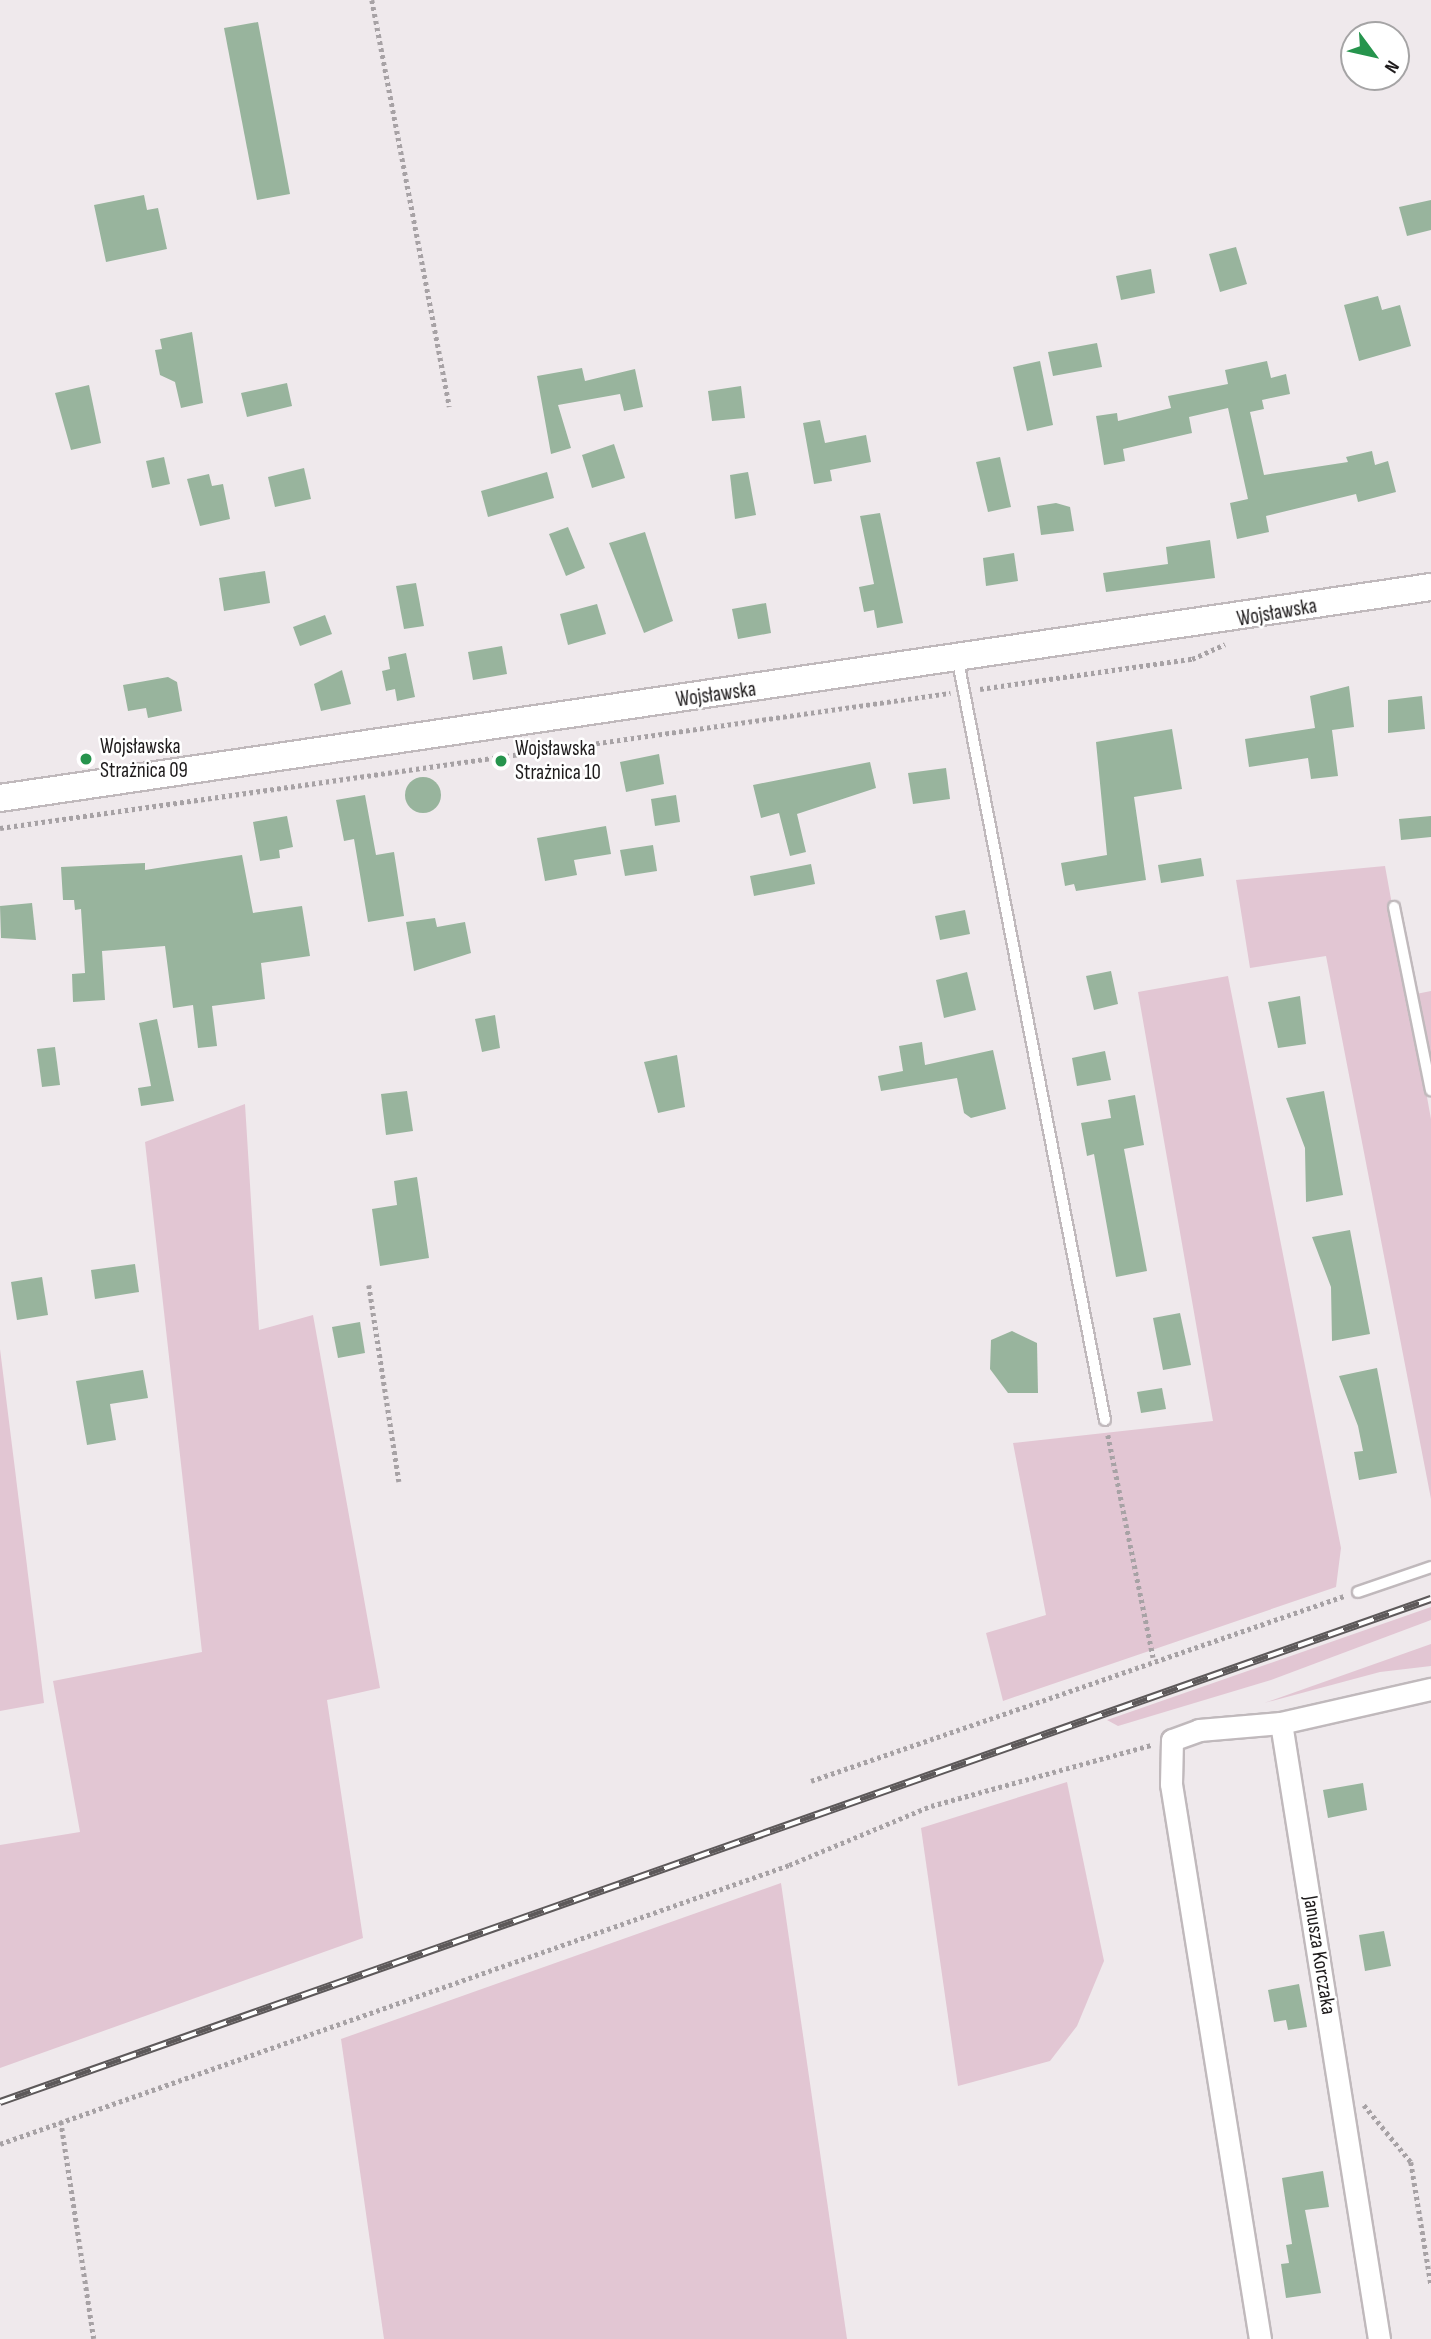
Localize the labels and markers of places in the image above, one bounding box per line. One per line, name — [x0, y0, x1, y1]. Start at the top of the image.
place label: Wojsławska Strażnica 09 — [100, 734, 188, 784]
place label: Wojsławska Strażnica 10 — [515, 736, 601, 786]
marker: Wojsławska Strażnica 09 — [78, 751, 94, 767]
marker: Wojsławska Strażnica 10 — [493, 753, 509, 769]

